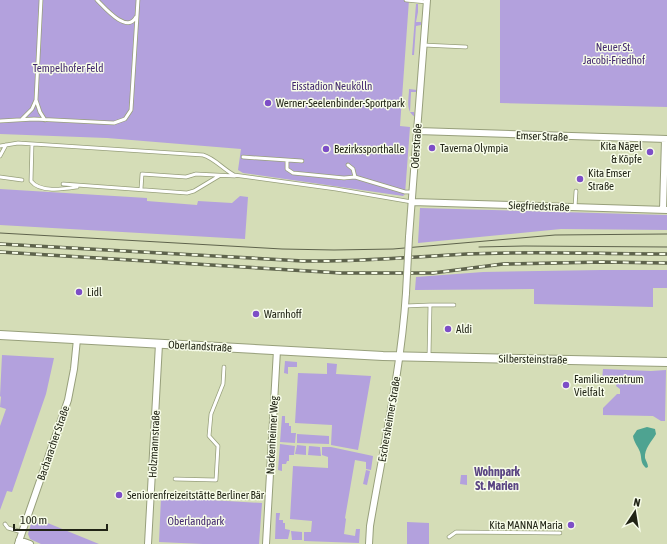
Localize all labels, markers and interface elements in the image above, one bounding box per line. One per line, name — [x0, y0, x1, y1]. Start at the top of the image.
park label: Neuer St. Jacobi-Friedhof — [583, 41, 645, 66]
park label: Tempelhofer Feld — [33, 62, 103, 74]
park label: Eisstadion Neukölln — [292, 80, 372, 92]
place label: Werner-Seelenbinder-Sportpark — [276, 97, 405, 109]
marker: Werner-Seelenbinder-Sportpark — [263, 98, 273, 108]
street label: Oderstraße — [408, 123, 424, 169]
street label: Emser Straße — [516, 129, 568, 143]
place label: Kita Nägel & Köpfe — [600, 140, 642, 165]
place label: Taverna Olympia — [440, 142, 508, 154]
place label: Bezirkssporthalle — [334, 143, 404, 155]
marker: Taverna Olympia — [427, 143, 437, 153]
marker: Bezirkssporthalle — [321, 144, 331, 154]
marker: Kita Nägel & Köpfe — [645, 147, 655, 157]
place label: Kita Emser Straße — [588, 167, 631, 192]
marker: Kita Emser Straße — [575, 174, 585, 184]
street label: Siegfriedstraße — [508, 199, 570, 213]
place label: Lidl — [87, 286, 102, 298]
marker: Lidl — [74, 287, 84, 297]
place label: Warnhoff — [264, 308, 302, 320]
marker: Warnhoff — [251, 309, 261, 319]
place label: Aldi — [456, 323, 472, 335]
marker: Aldi — [443, 324, 453, 334]
street label: Oberlandstraße — [168, 338, 232, 354]
street label: Silbersteinstraße — [499, 352, 567, 366]
place label: Familienzentrum Vielfalt — [574, 373, 643, 398]
street label: Eschersheimer Straße — [376, 375, 402, 463]
marker: Familienzentrum Vielfalt — [561, 380, 571, 390]
street label: Nackenheimer Weg — [264, 395, 280, 475]
street label: Bacharacher Straße — [35, 404, 71, 482]
street label: Holzmannstraße — [146, 410, 162, 478]
district label: Wohnpark St. Marien — [473, 465, 521, 493]
place label: Seniorenfreizeitstätte Berliner Bär — [127, 489, 265, 501]
marker: Seniorenfreizeitstätte Berliner Bär — [114, 490, 124, 500]
north arrow — [615, 492, 655, 532]
text: N — [633, 496, 642, 509]
scale bar — [14, 506, 107, 532]
text: 100 m — [20, 513, 47, 527]
park label: Oberlandpark — [168, 515, 225, 527]
place label: Kita MANNA Maria — [489, 519, 563, 531]
marker: Kita MANNA Maria — [566, 520, 576, 530]

